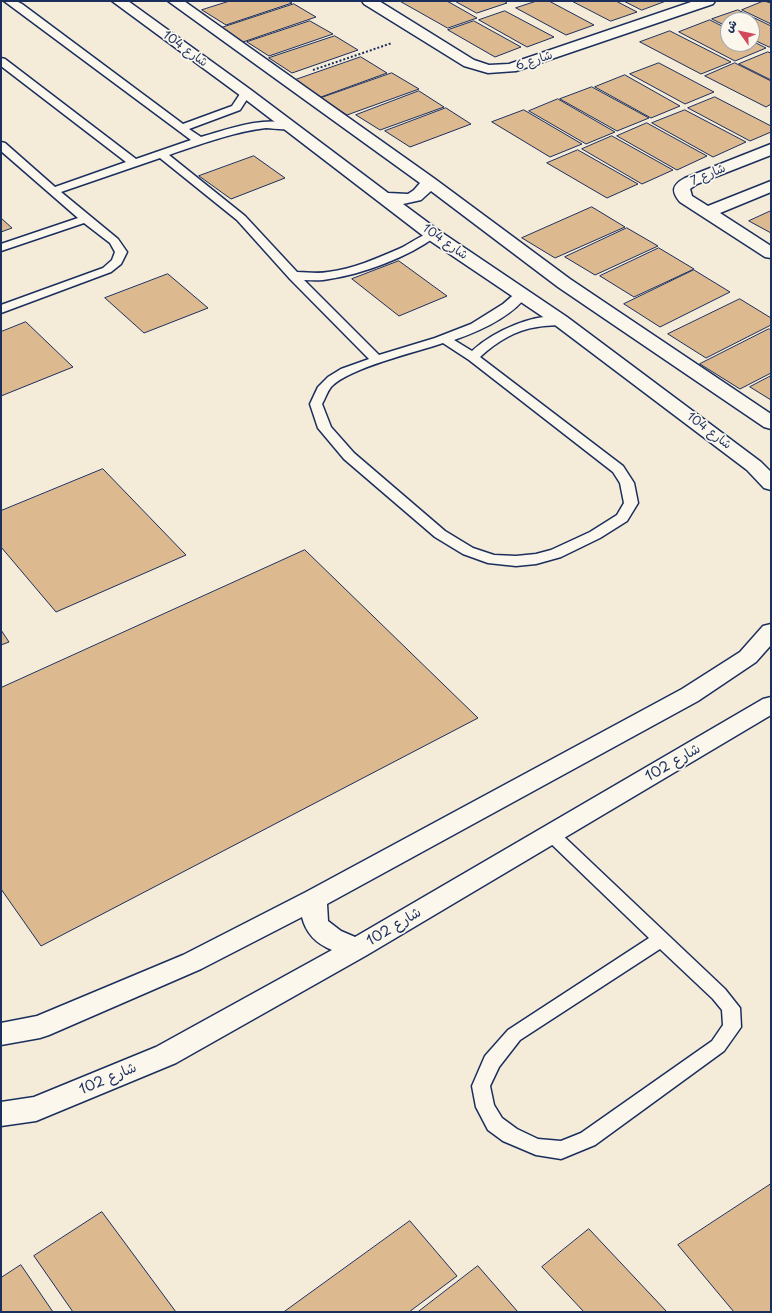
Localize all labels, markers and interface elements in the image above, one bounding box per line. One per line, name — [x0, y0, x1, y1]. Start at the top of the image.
north arrow — [720, 12, 760, 52]
text: ش — [720, 16, 741, 35]
street label: شارع 104 — [160, 28, 210, 70]
street label: شارع 6 — [514, 48, 554, 74]
street label: شارع 7 — [688, 161, 728, 189]
street label: شارع 104 — [420, 221, 470, 263]
street label: شارع 104 — [684, 410, 734, 452]
street label: شارع 102 — [642, 741, 704, 785]
street label: شارع 102 — [364, 904, 424, 950]
street label: شارع 102 — [77, 1059, 139, 1099]

